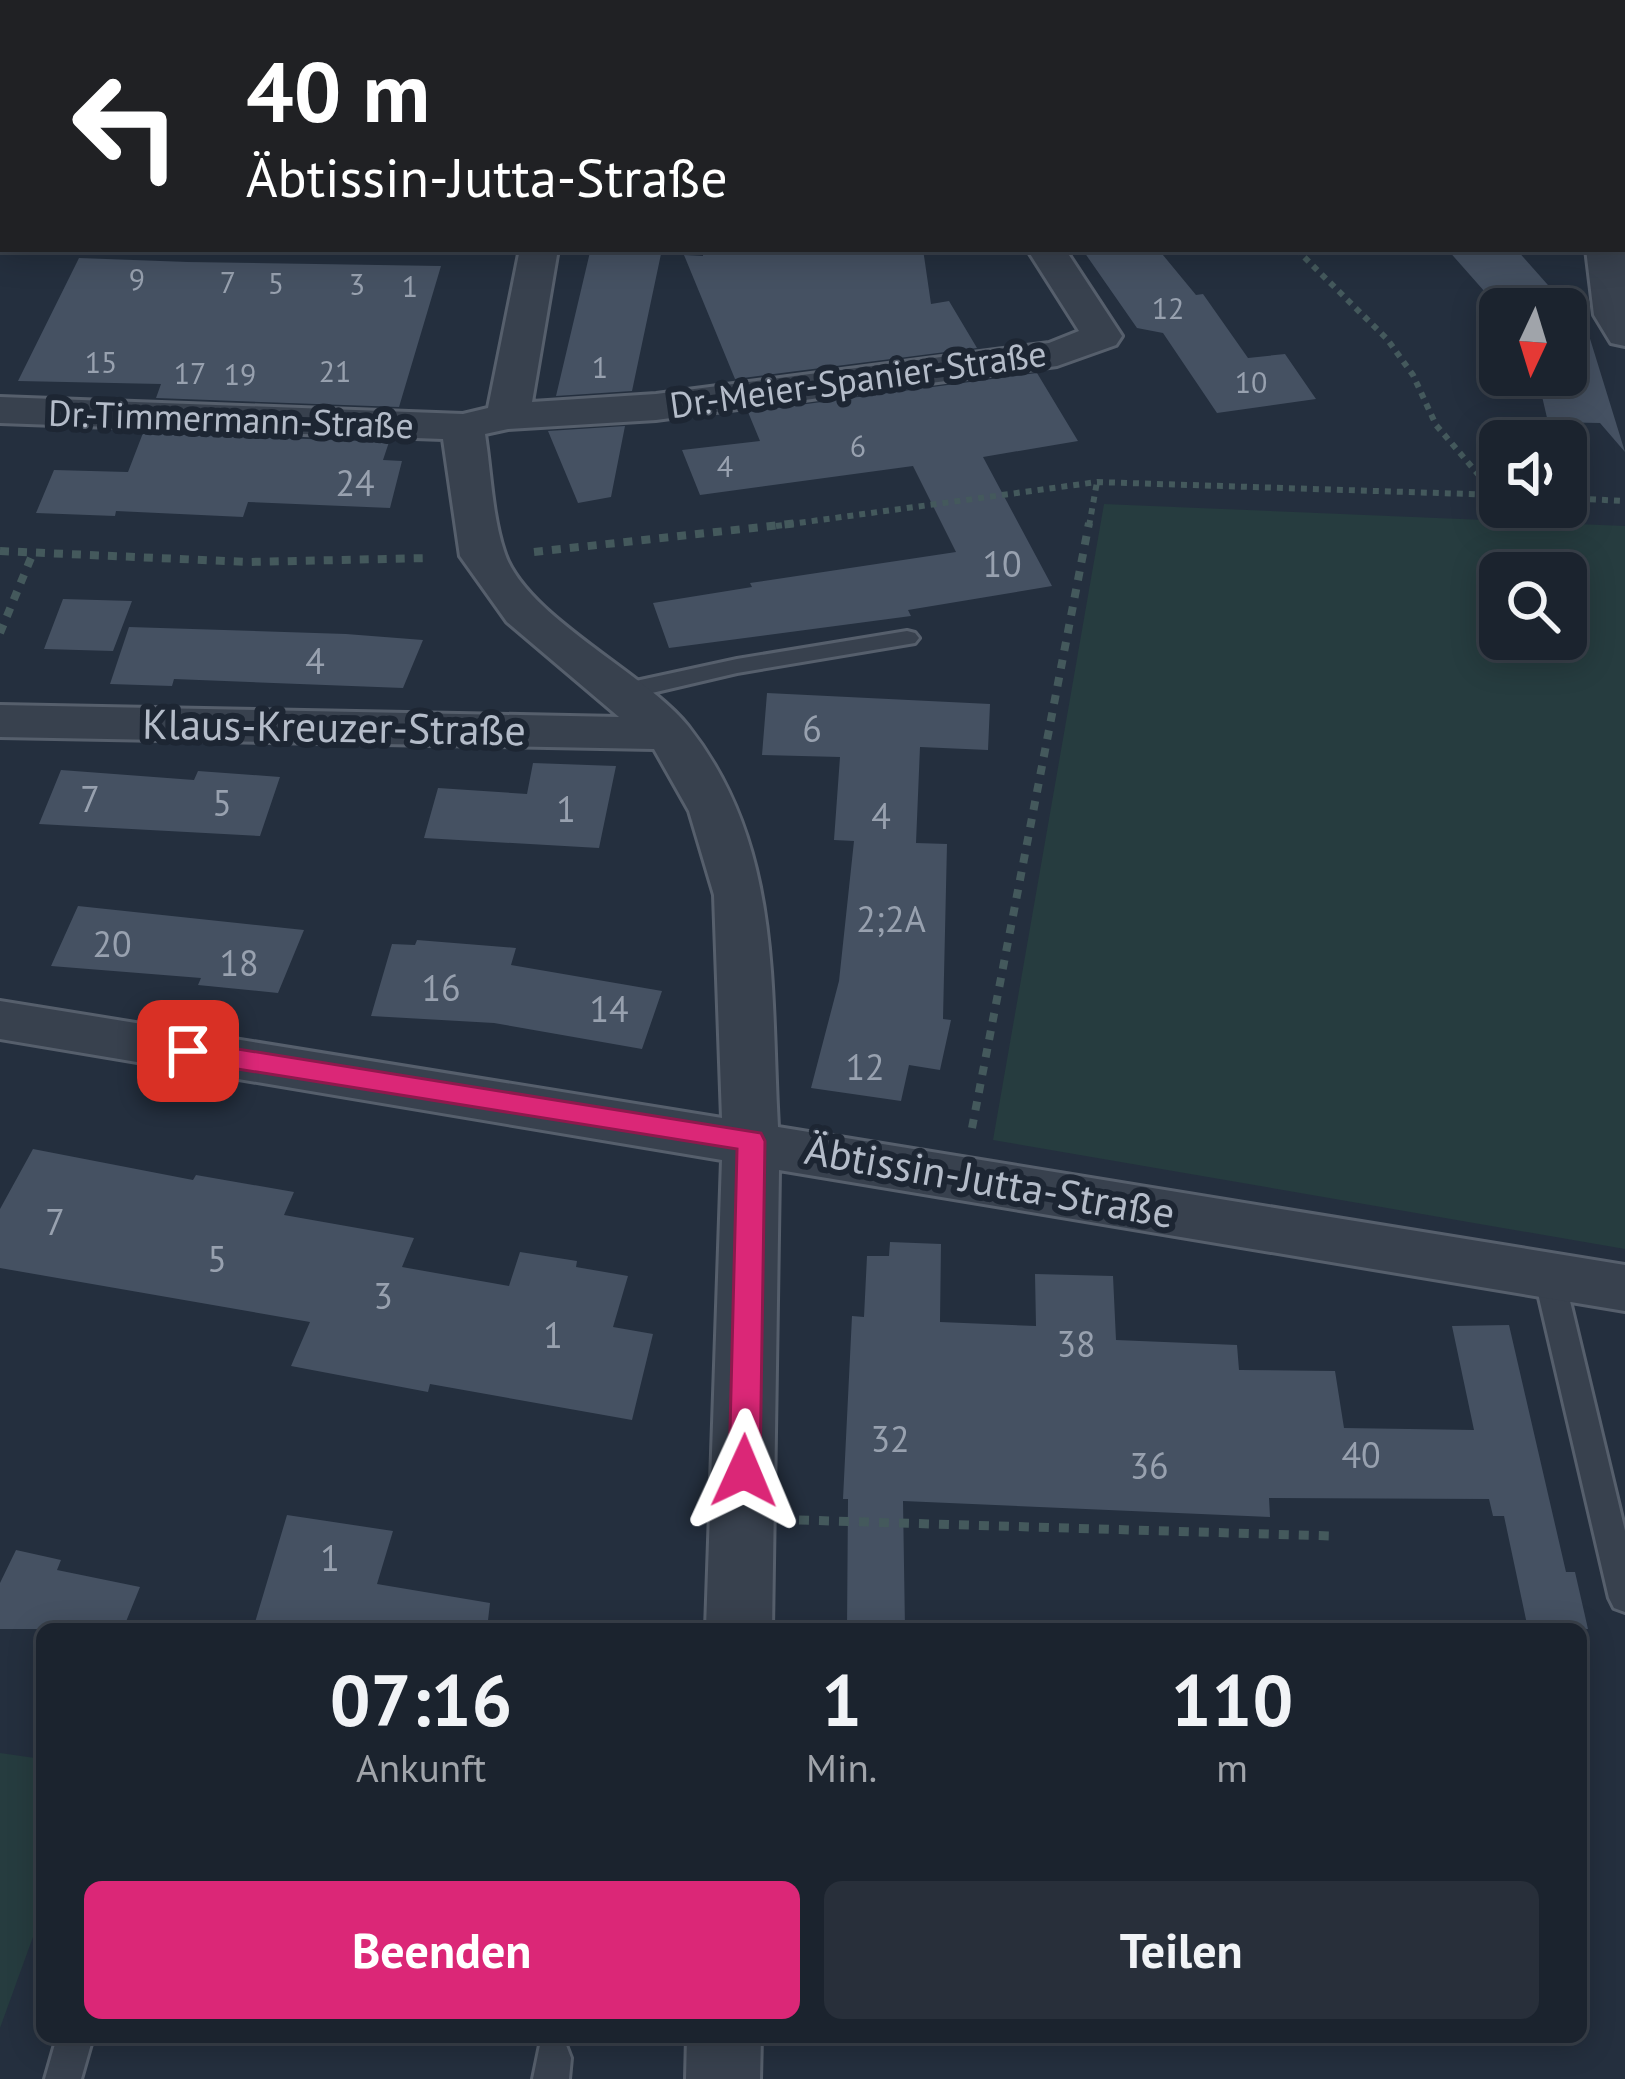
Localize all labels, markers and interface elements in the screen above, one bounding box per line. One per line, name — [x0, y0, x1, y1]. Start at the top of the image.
text: 40 m — [246, 36, 430, 145]
icon: left — [48, 48, 204, 204]
text: Äbtissin-Jutta-Straße — [246, 142, 728, 212]
house number: 9 — [129, 259, 145, 298]
house number: 7 — [220, 262, 236, 301]
house number: 5 — [268, 263, 284, 302]
house number: 3 — [349, 264, 365, 303]
house number: 1 — [402, 266, 418, 305]
house number: 12 — [1152, 288, 1184, 327]
north arrow — [1479, 288, 1587, 396]
map controls — [1479, 288, 1587, 660]
street label: Dr.-Meier-Spanier-Straße — [667, 329, 1049, 428]
house number: 15 — [85, 342, 117, 381]
house number: 1 — [592, 347, 608, 386]
house number: 21 — [319, 351, 351, 390]
house number: 17 — [174, 353, 206, 392]
house number: 19 — [224, 354, 256, 393]
house number: 10 — [1235, 362, 1267, 401]
street label: Dr.-Timmermann-Straße — [47, 389, 415, 448]
button: sound — [1479, 420, 1587, 528]
house number: 6 — [850, 426, 866, 465]
house number: 4 — [717, 446, 733, 485]
house number: 24 — [335, 459, 375, 506]
house number: 10 — [982, 540, 1022, 587]
button: search — [1479, 552, 1587, 660]
house number: 4 — [305, 637, 325, 684]
street label: Klaus-Kreuzer-Straße — [142, 696, 526, 757]
house number: 6 — [802, 705, 822, 752]
house number: 7 — [80, 775, 100, 822]
house number: 5 — [212, 779, 232, 826]
house number: 1 — [556, 785, 576, 832]
house number: 4 — [871, 792, 891, 839]
house number: 2;2A — [856, 895, 926, 942]
house number: 20 — [92, 920, 132, 967]
house number: 18 — [219, 939, 259, 986]
house number: 16 — [421, 964, 461, 1011]
house number: 14 — [589, 985, 629, 1032]
pin — [137, 1000, 239, 1102]
icon: arrive — [155, 1018, 221, 1084]
house number: 12 — [845, 1043, 885, 1090]
street label: Äbtissin-Jutta-Straße — [801, 1121, 1179, 1240]
house number: 7 — [45, 1198, 65, 1245]
house number: 5 — [207, 1235, 227, 1282]
house number: 3 — [373, 1272, 393, 1319]
house number: 1 — [543, 1311, 563, 1358]
house number: 38 — [1056, 1320, 1096, 1367]
position arrow — [681, 1408, 807, 1534]
house number: 32 — [870, 1415, 910, 1462]
house number: 40 — [1341, 1431, 1381, 1478]
house number: 36 — [1129, 1442, 1169, 1489]
house number: 1 — [320, 1534, 340, 1581]
text: 07:16 — [330, 1653, 512, 1746]
text: 1 — [821, 1653, 862, 1746]
text: 110 — [1171, 1653, 1293, 1746]
text: Ankunft — [356, 1742, 486, 1793]
text: Min. — [806, 1742, 877, 1793]
text: m — [1216, 1742, 1248, 1793]
button: Beenden — [84, 1881, 800, 2019]
button: Teilen — [824, 1881, 1539, 2019]

